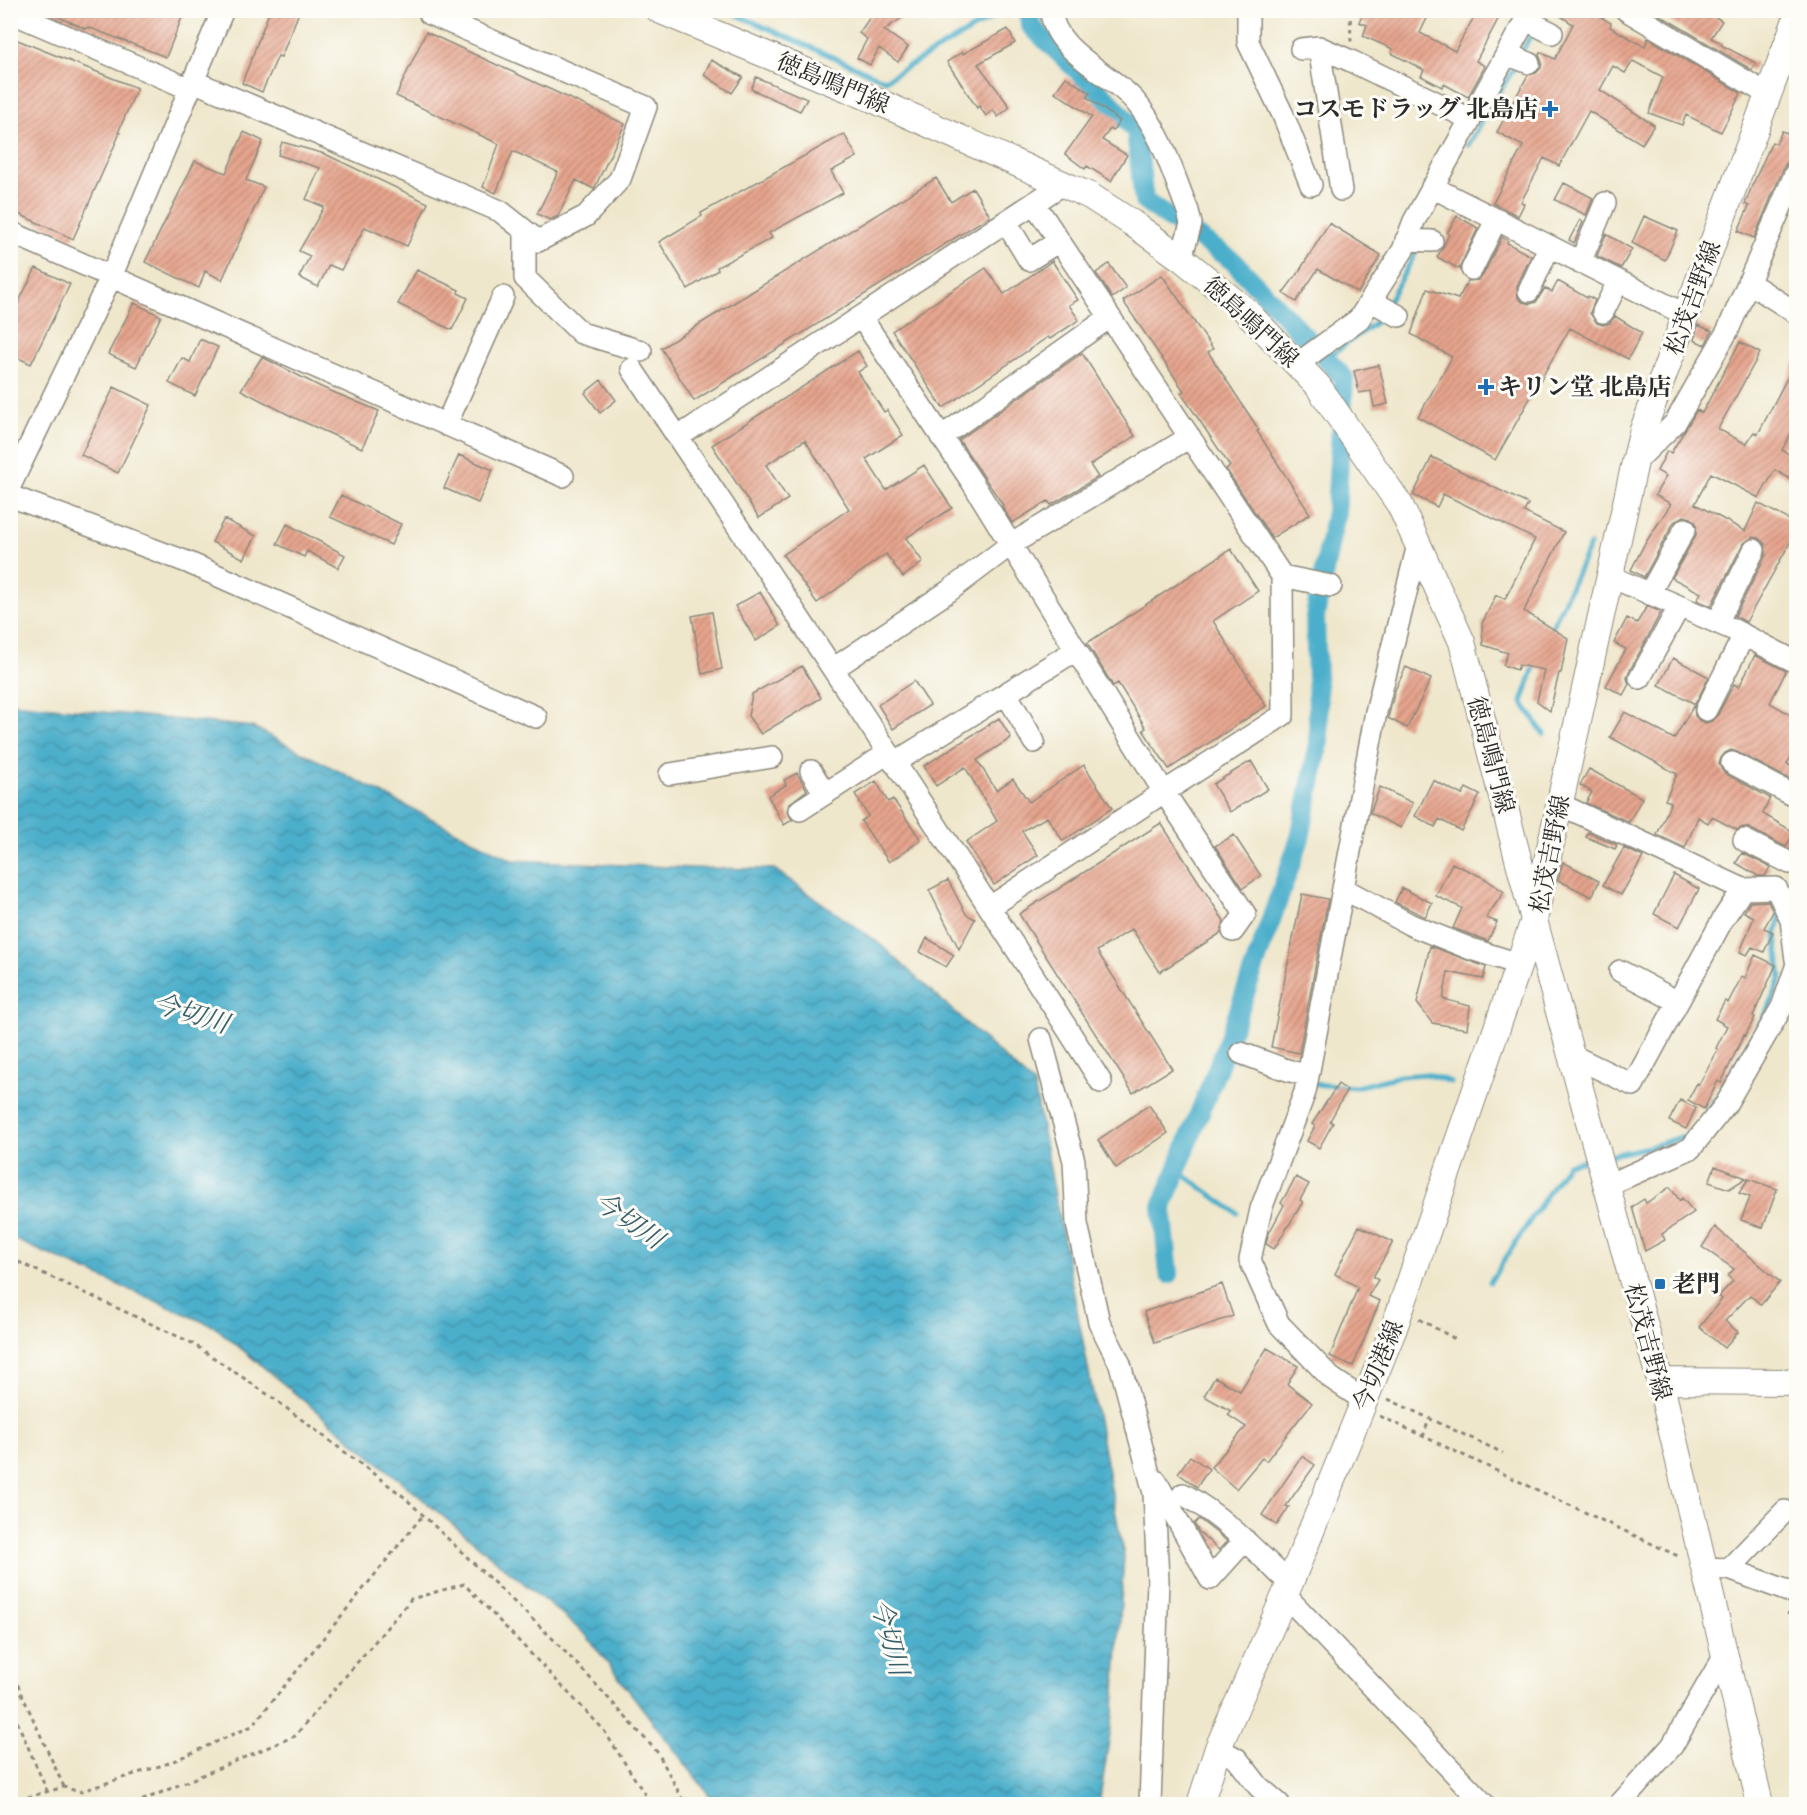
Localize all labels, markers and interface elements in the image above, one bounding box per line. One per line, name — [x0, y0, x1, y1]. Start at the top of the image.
street label: 徳島鳴門線 — [772, 46, 894, 120]
place label: コスモドラッグ 北島店 — [1293, 94, 1538, 124]
marker: コスモドラッグ 北島店 — [1543, 102, 1557, 116]
street label: 松茂吉野線 — [1658, 236, 1728, 360]
street label: 徳島鳴門線 — [1197, 270, 1305, 374]
place label: キリン堂 北島店 — [1498, 372, 1671, 402]
marker: キリン堂 北島店 — [1479, 380, 1493, 394]
street label: 徳島鳴門線 — [1461, 693, 1521, 817]
street label: 松茂吉野線 — [1524, 792, 1576, 916]
water label: 今切川 — [149, 986, 236, 1041]
water label: 今切川 — [588, 1185, 673, 1257]
place label: 老門 — [1672, 1269, 1720, 1299]
marker: 老門 — [1653, 1277, 1667, 1291]
street label: 松茂吉野線 — [1618, 1280, 1678, 1404]
street label: 今切港線 — [1346, 1316, 1410, 1416]
water label: 今切川 — [864, 1595, 916, 1682]

